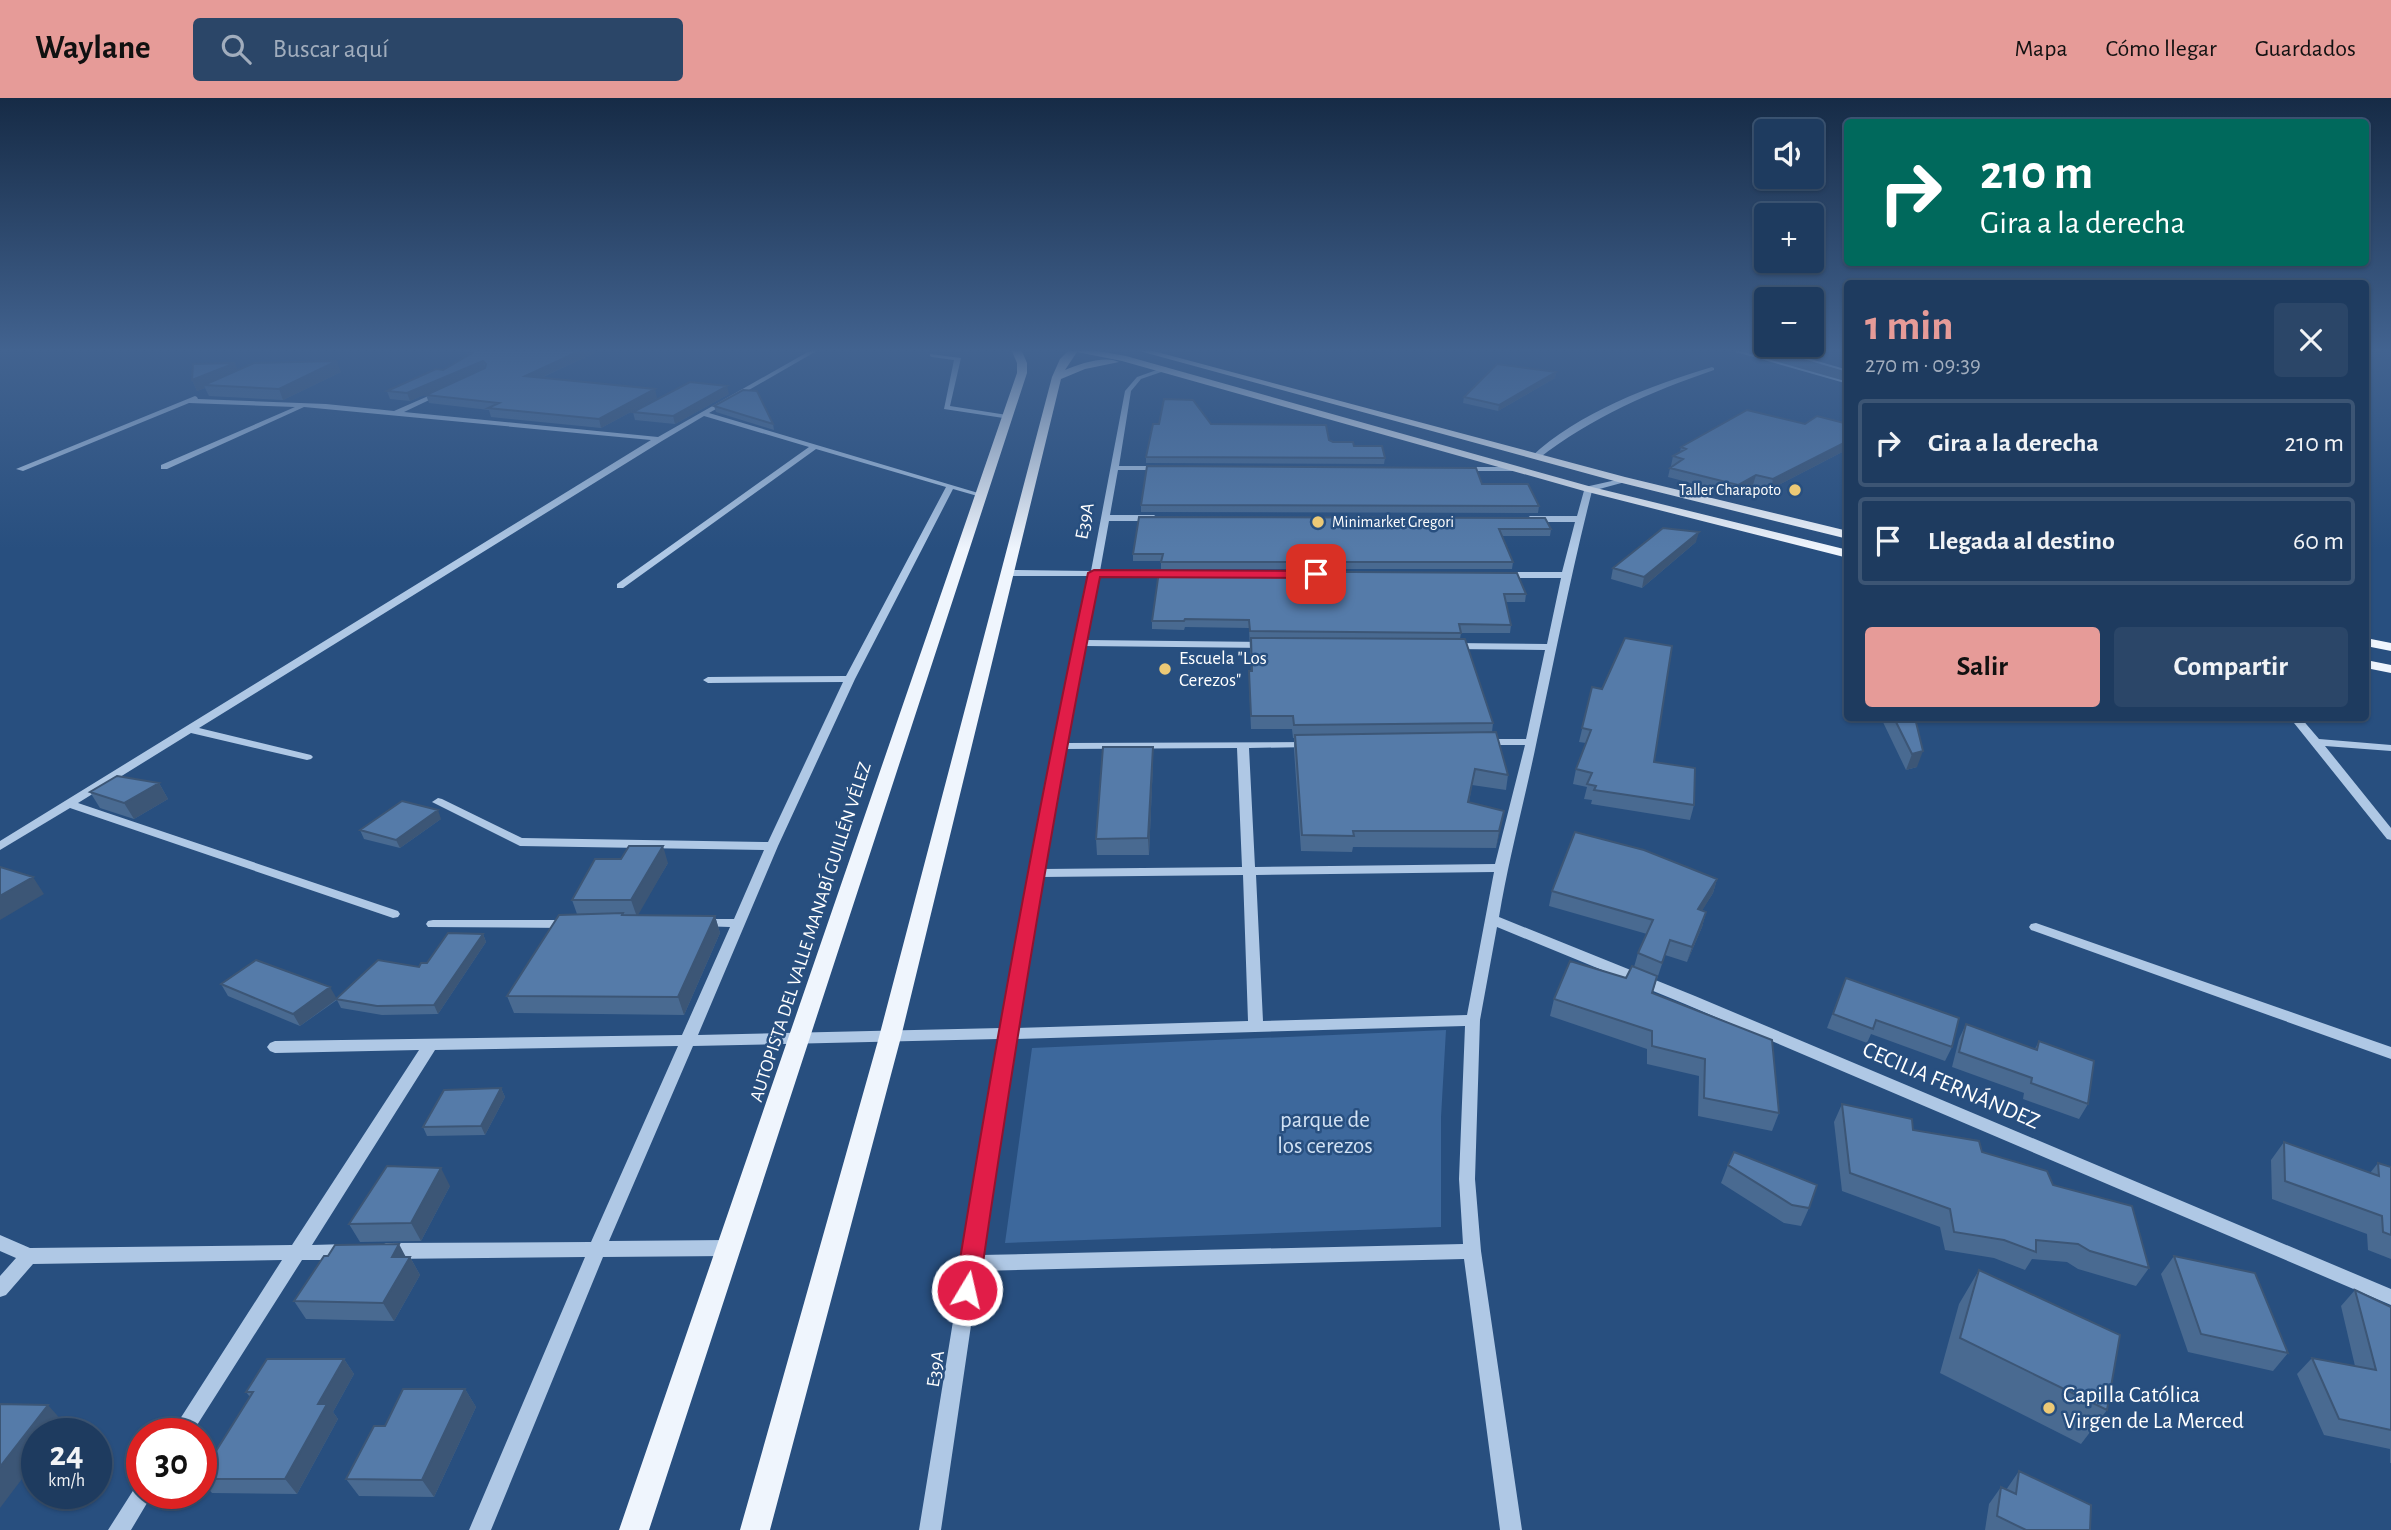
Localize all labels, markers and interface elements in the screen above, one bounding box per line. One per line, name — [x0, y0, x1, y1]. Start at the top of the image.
search box — [193, 18, 683, 81]
icon: search — [217, 30, 255, 68]
text: Waylane — [35, 32, 151, 65]
text: Buscar aquí — [273, 36, 389, 62]
text: Mapa — [2014, 37, 2068, 61]
text: Cómo llegar — [2106, 37, 2217, 61]
text: Guardados — [2255, 37, 2356, 61]
map controls — [1754, 119, 1824, 357]
button: sound — [1754, 119, 1824, 189]
icon: right — [1865, 147, 1956, 238]
text: 210 m — [1980, 149, 2093, 198]
button: + — [1754, 203, 1824, 273]
text: Gira a la derecha — [1980, 207, 2185, 239]
button: − — [1754, 287, 1824, 357]
button: close — [2274, 303, 2348, 377]
text: 1 min — [1865, 305, 1954, 347]
text: 270 m · 09:39 — [1865, 354, 1981, 377]
icon: right — [1869, 424, 1907, 462]
text: Gira a la derecha — [1928, 430, 2099, 456]
text: 210 m — [2284, 430, 2344, 456]
place label: Taller Charapoto — [1679, 482, 1781, 498]
marker: Taller Charapoto — [1787, 482, 1803, 498]
street label: E39A — [1072, 501, 1098, 541]
marker: Minimarket Gregori — [1310, 514, 1326, 530]
place label: Minimarket Gregori — [1332, 514, 1454, 530]
icon: arrive — [1869, 522, 1907, 560]
text: Llegada al destino — [1928, 528, 2115, 554]
text: 60 m — [2293, 528, 2344, 554]
pin — [1286, 544, 1346, 604]
icon: arrive — [1297, 555, 1335, 593]
button: Salir — [1865, 627, 2100, 707]
button: Compartir — [2114, 627, 2348, 707]
place label: Escuela "Los Cerezos" — [1179, 649, 1267, 690]
marker: Escuela "Los Cerezos" — [1157, 661, 1173, 677]
street label: AUTOPISTA DEL VALLE MANABÍ GUILLÉN VÉLEZ — [745, 759, 875, 1104]
street label: CECILIA FERNÁNDEZ — [1859, 1035, 2044, 1134]
park label: parque de los cerezos — [1277, 1109, 1373, 1158]
position arrow — [930, 1253, 1004, 1327]
street label: E39A — [924, 1349, 948, 1389]
place label: Capilla Católica Virgen de La Merced — [2063, 1384, 2244, 1433]
marker: Capilla Católica Virgen de La Merced — [2041, 1400, 2057, 1416]
speed limit sign: 30 — [126, 1418, 217, 1509]
text: 24 — [49, 1437, 84, 1472]
text: km/h — [48, 1472, 85, 1490]

